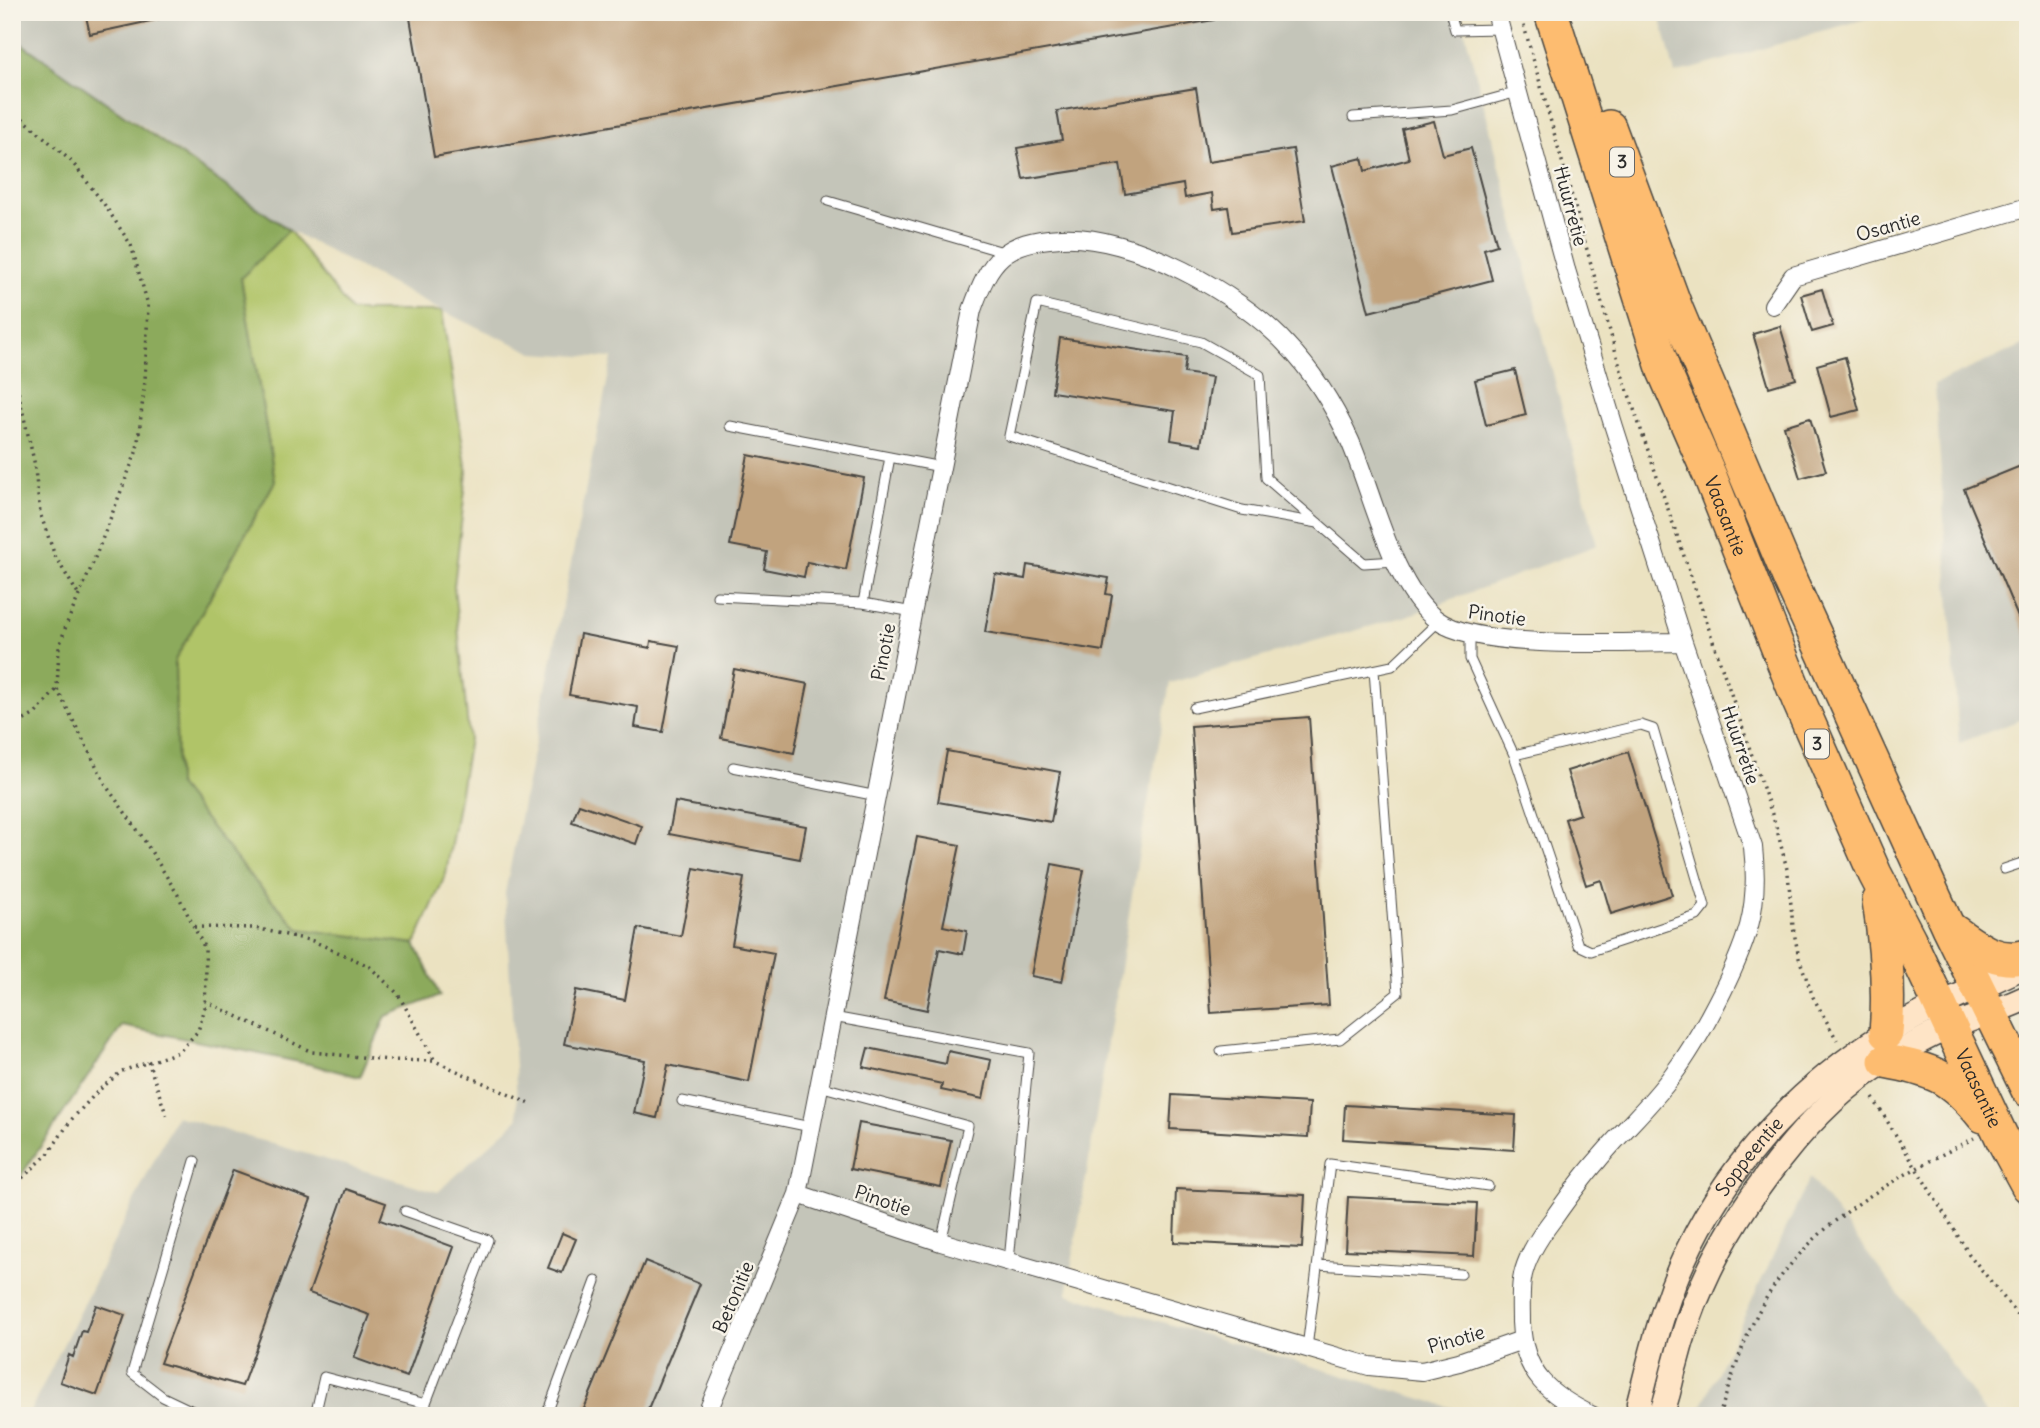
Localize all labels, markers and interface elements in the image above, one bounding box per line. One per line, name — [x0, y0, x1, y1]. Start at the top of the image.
road number: 3 — [1610, 148, 1634, 176]
street label: Huurretie — [1549, 163, 1593, 249]
street label: Osantie — [1853, 205, 1923, 247]
street label: Vaasantie — [1699, 473, 1752, 559]
street label: Pinotie — [1467, 599, 1527, 631]
street label: Pinotie — [866, 621, 900, 683]
street label: Huurretie — [1716, 702, 1766, 788]
road number: 3 — [1805, 730, 1829, 758]
street label: Vaasantie — [1950, 1045, 2007, 1131]
street label: Soppeentie — [1710, 1111, 1788, 1201]
street label: Pinotie — [852, 1179, 914, 1221]
street label: Betonitie — [707, 1257, 759, 1337]
street label: Pinotie — [1425, 1319, 1487, 1359]

